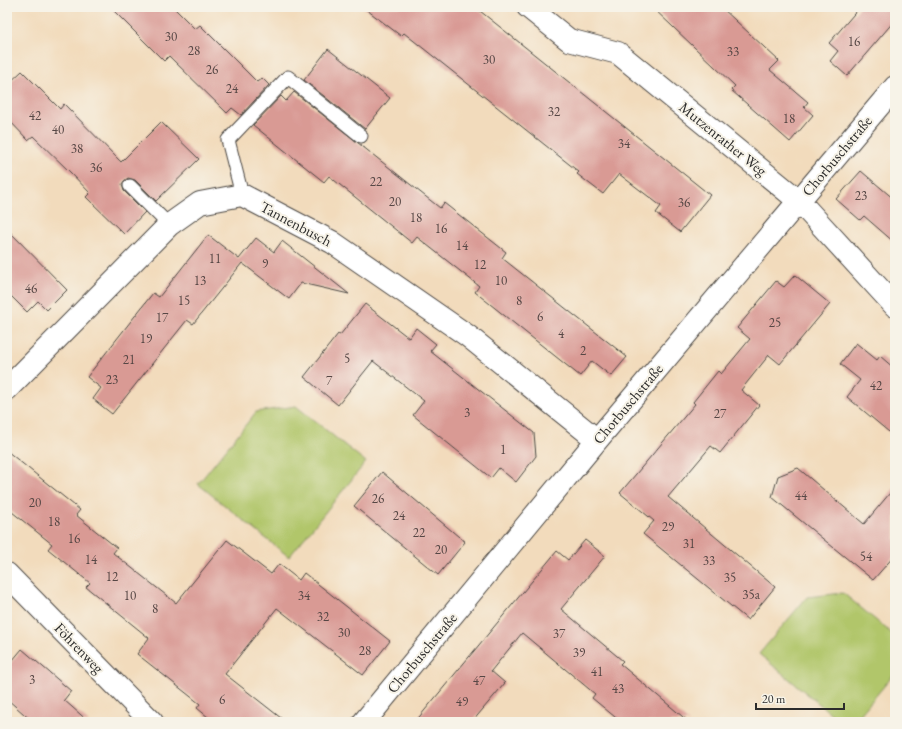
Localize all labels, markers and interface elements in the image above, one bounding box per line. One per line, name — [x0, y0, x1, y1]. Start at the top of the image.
house number: 30 — [165, 28, 177, 45]
house number: 16 — [848, 33, 860, 50]
house number: 28 — [188, 42, 200, 59]
house number: 33 — [727, 43, 739, 60]
house number: 30 — [483, 51, 495, 68]
house number: 26 — [206, 61, 218, 78]
house number: 24 — [226, 80, 239, 97]
street label: Mutzenrather Weg — [676, 97, 771, 180]
house number: 32 — [548, 103, 561, 120]
house number: 42 — [29, 107, 42, 124]
house number: 18 — [783, 110, 795, 127]
street label: Chorbuschstraße — [797, 112, 876, 200]
house number: 40 — [52, 121, 64, 138]
house number: 34 — [618, 135, 631, 152]
house number: 38 — [71, 140, 83, 157]
house number: 36 — [90, 159, 102, 176]
house number: 22 — [370, 173, 383, 190]
house number: 23 — [855, 187, 867, 204]
house number: 20 — [389, 193, 401, 210]
house number: 36 — [678, 194, 690, 211]
street label: Tannenbusch — [257, 197, 336, 250]
house number: 18 — [410, 209, 422, 226]
house number: 16 — [435, 220, 447, 237]
house number: 14 — [456, 237, 469, 254]
house number: 11 — [209, 250, 221, 267]
house number: 9 — [262, 255, 269, 272]
house number: 12 — [474, 256, 487, 273]
house number: 13 — [194, 272, 206, 289]
house number: 10 — [495, 272, 507, 289]
house number: 46 — [25, 280, 37, 297]
house number: 15 — [178, 292, 190, 309]
house number: 8 — [516, 292, 522, 309]
house number: 6 — [537, 308, 543, 325]
house number: 17 — [156, 309, 169, 326]
house number: 25 — [769, 314, 781, 331]
house number: 4 — [558, 325, 565, 342]
house number: 19 — [140, 330, 153, 347]
house number: 2 — [580, 342, 587, 359]
house number: 5 — [344, 350, 350, 367]
house number: 21 — [123, 351, 135, 368]
street label: Chorbuschstraße — [588, 360, 667, 448]
house number: 23 — [106, 371, 118, 388]
house number: 7 — [326, 372, 333, 389]
house number: 42 — [870, 377, 883, 394]
house number: 3 — [464, 404, 470, 421]
house number: 27 — [714, 405, 727, 422]
house number: 1 — [500, 441, 506, 458]
house number: 44 — [795, 487, 808, 504]
house number: 26 — [372, 490, 384, 507]
house number: 20 — [29, 494, 41, 511]
house number: 24 — [393, 507, 406, 524]
house number: 18 — [48, 513, 60, 530]
house number: 29 — [662, 518, 675, 535]
house number: 22 — [413, 524, 426, 541]
house number: 16 — [68, 530, 80, 547]
house number: 31 — [683, 535, 695, 552]
house number: 20 — [435, 541, 447, 558]
house number: 54 — [860, 548, 873, 565]
house number: 14 — [85, 551, 98, 568]
house number: 33 — [703, 552, 715, 569]
house number: 12 — [106, 568, 119, 585]
house number: 35 — [724, 569, 736, 586]
house number: 35a — [742, 586, 761, 603]
house number: 10 — [124, 587, 136, 604]
house number: 34 — [298, 587, 311, 604]
house number: 8 — [152, 600, 158, 617]
house number: 32 — [317, 608, 330, 625]
street label: Chorbuschstraße — [382, 609, 461, 697]
street label: Föhrenweg — [51, 618, 108, 677]
house number: 30 — [338, 624, 350, 641]
house number: 37 — [553, 625, 566, 642]
house number: 28 — [359, 642, 371, 659]
house number: 39 — [573, 644, 586, 661]
house number: 41 — [591, 663, 603, 680]
house number: 3 — [29, 671, 35, 688]
house number: 47 — [473, 672, 486, 689]
house number: 43 — [612, 680, 624, 697]
scale bar — [756, 685, 844, 711]
house number: 6 — [219, 691, 225, 708]
text: 20 m — [762, 691, 786, 707]
house number: 49 — [456, 693, 469, 710]

